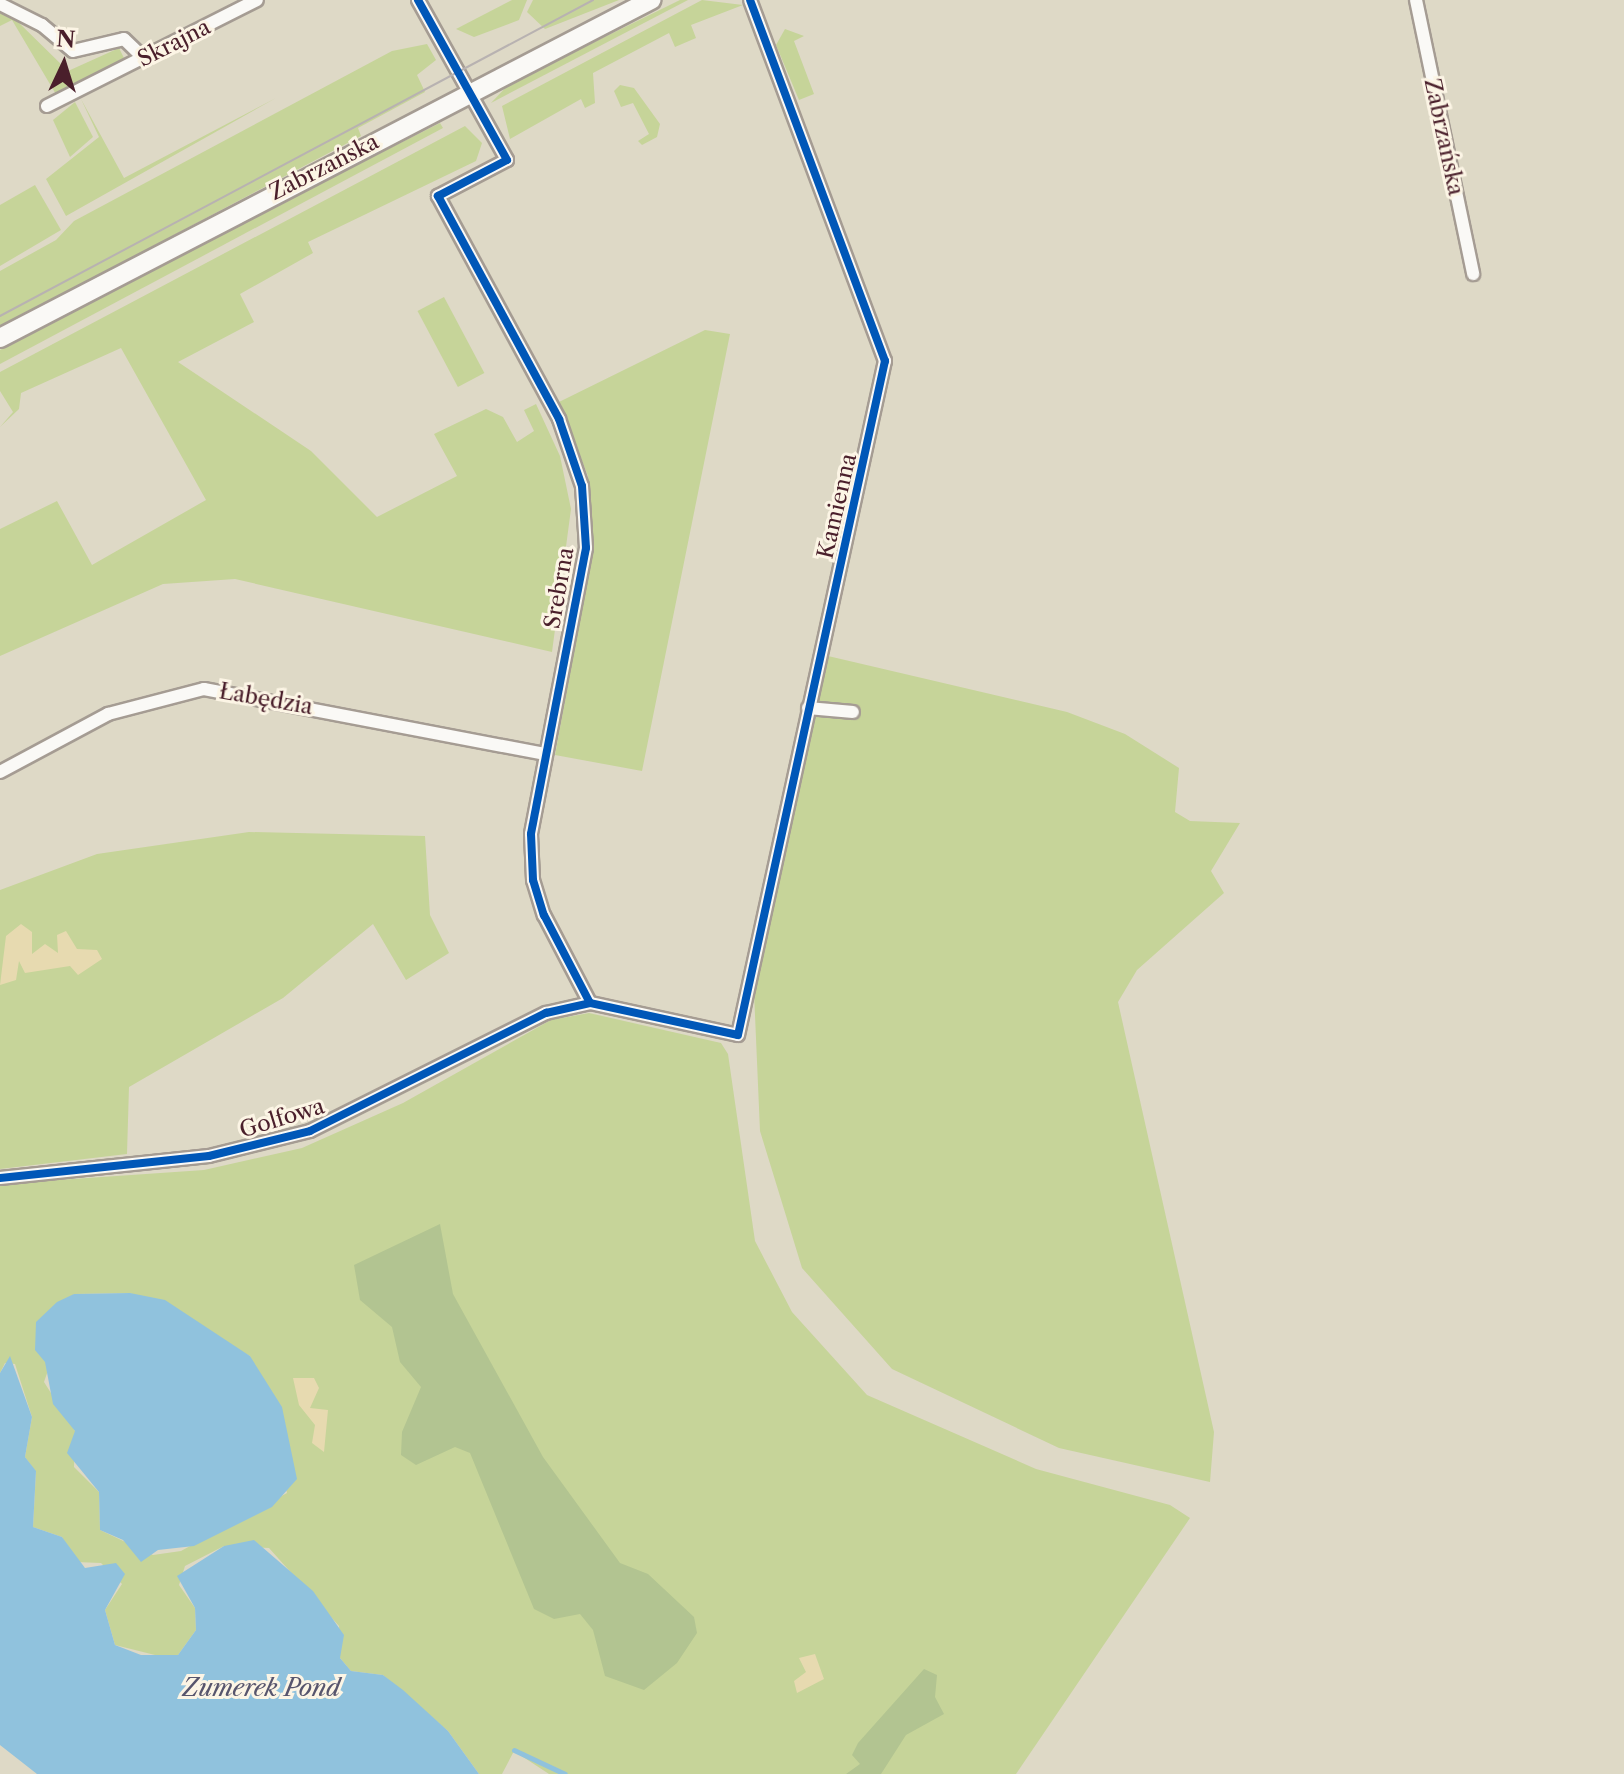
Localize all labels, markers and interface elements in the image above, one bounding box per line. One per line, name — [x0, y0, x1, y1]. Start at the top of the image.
street label: Skrajna — [133, 13, 215, 73]
north arrow — [24, 24, 104, 104]
text: N — [55, 25, 76, 54]
street label: Zabrzańska — [1419, 76, 1469, 198]
street label: Zabrzańska — [265, 128, 383, 206]
street label: Kamienna — [812, 451, 862, 561]
street label: Srebrna — [539, 545, 579, 631]
street label: Łabędzia — [217, 678, 315, 720]
street label: Golfowa — [236, 1093, 328, 1143]
water label: Zumerek Pond — [182, 1674, 340, 1702]

